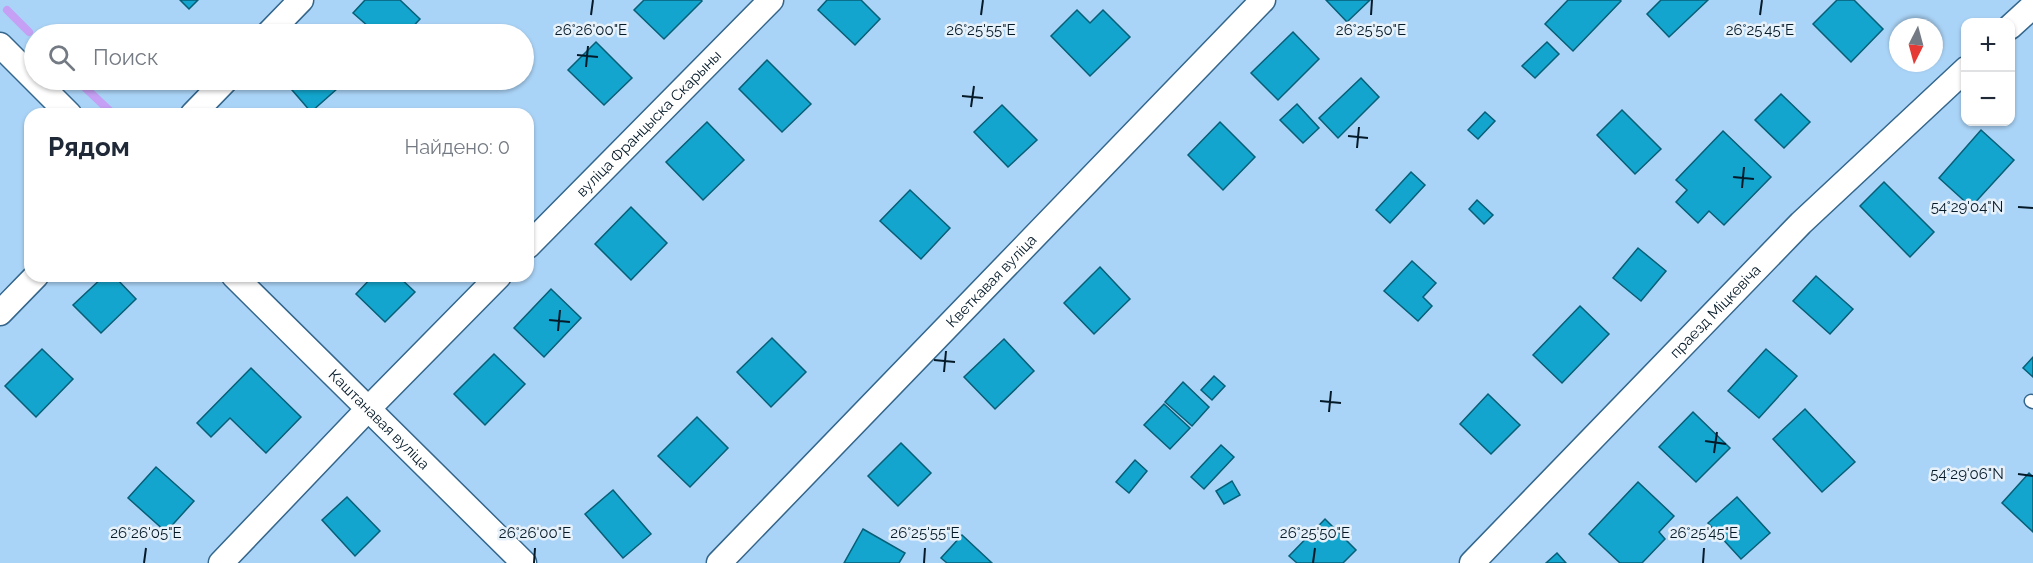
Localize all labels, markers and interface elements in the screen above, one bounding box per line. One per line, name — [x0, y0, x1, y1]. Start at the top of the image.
north arrow — [1889, 18, 1943, 72]
map controls — [1961, 18, 2015, 126]
button: + — [1961, 18, 2015, 72]
text: 26°26'00"E — [555, 21, 627, 39]
text: 26°25'55"E — [946, 21, 1016, 39]
text: 26°25'50"E — [1336, 21, 1406, 39]
text: 26°25'45"E — [1726, 21, 1794, 39]
search box — [24, 24, 534, 90]
icon: search — [45, 41, 78, 74]
text: Поиск — [93, 44, 158, 70]
street label: вуліца Францыска Скарыны — [573, 47, 725, 201]
button: − — [1961, 72, 2015, 126]
text: Рядом — [48, 132, 130, 162]
text: Найдено: 0 — [405, 135, 510, 159]
text: 54°29'04"N — [1931, 198, 2003, 216]
street label: Кветкавая вуліца — [942, 231, 1040, 331]
street label: праезд Міцкевіча — [1666, 261, 1765, 362]
street label: Каштанавая вуліца — [325, 366, 433, 473]
text: 54°29'06"N — [1930, 465, 2004, 483]
text: 26°26'05"E — [110, 524, 182, 542]
text: 26°26'00"E — [499, 524, 571, 542]
text: 26°25'55"E — [890, 524, 960, 542]
text: 26°25'50"E — [1280, 524, 1350, 542]
text: 26°25'45"E — [1670, 524, 1738, 542]

